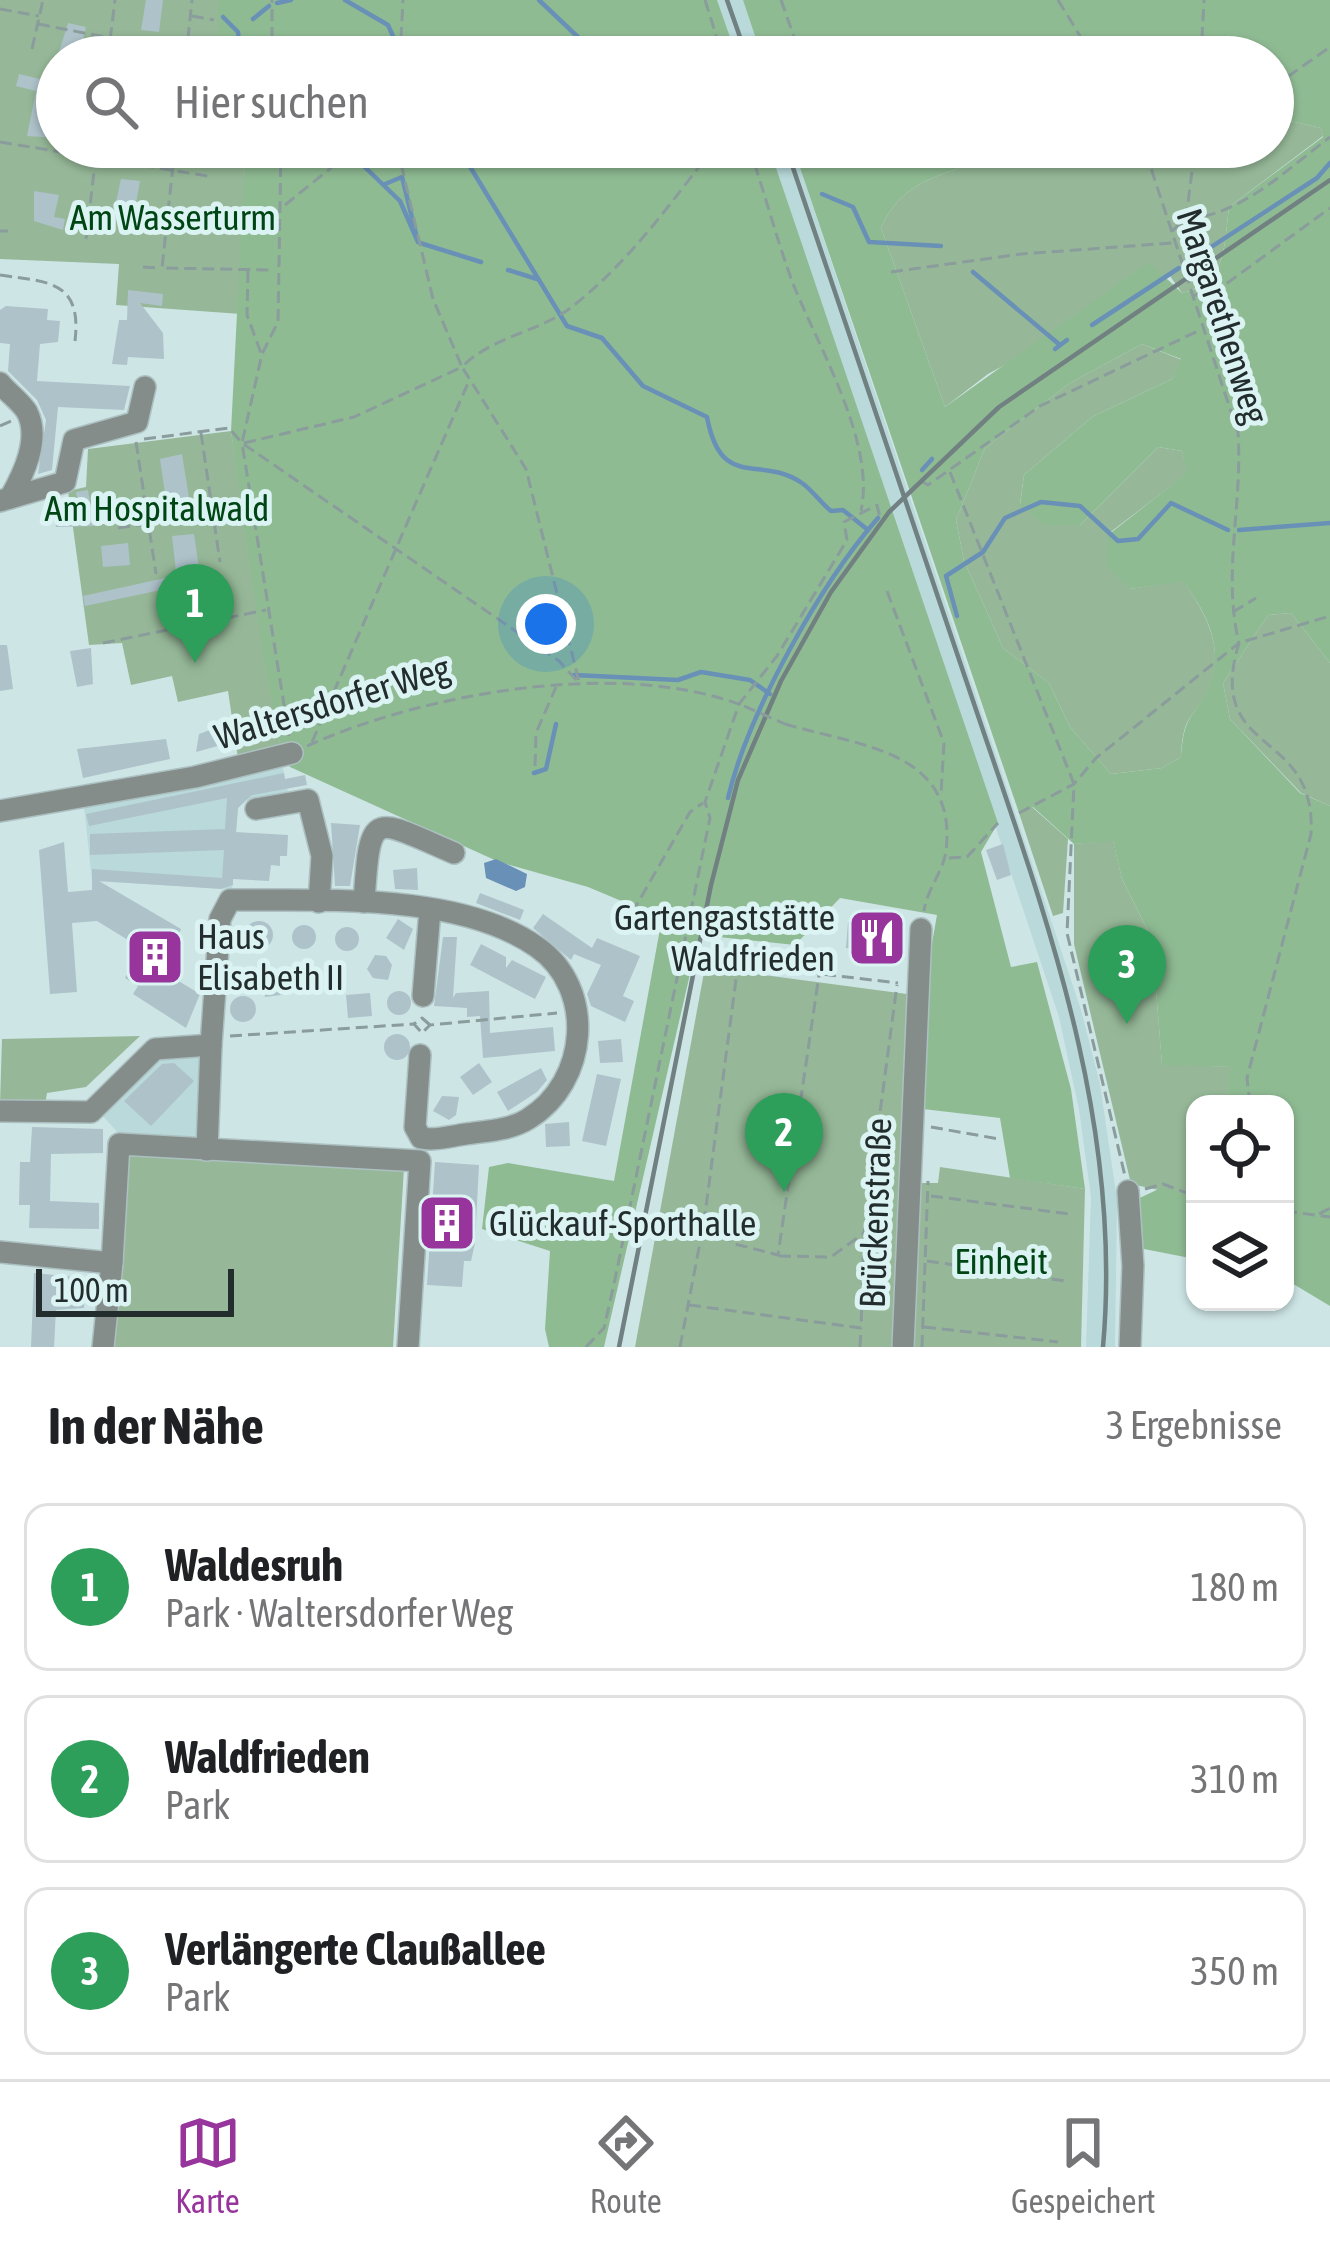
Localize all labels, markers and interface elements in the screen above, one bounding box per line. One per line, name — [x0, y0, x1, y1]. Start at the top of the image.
search box — [36, 36, 1294, 168]
icon: search — [78, 69, 144, 135]
text: Hier suchen — [174, 76, 369, 128]
park label: Am Wasserturm — [70, 196, 276, 238]
street label: Margarethenweg — [1169, 203, 1278, 429]
park label: Am Hospitalwald — [45, 487, 269, 529]
pin: 1 — [156, 564, 234, 663]
your location — [516, 594, 576, 654]
street label: Waltersdorfer Weg — [209, 646, 455, 758]
place label: Gartengaststätte Waldfrieden — [614, 896, 835, 979]
restaurant icon: Gartengaststätte Waldfrieden — [846, 907, 908, 969]
place label: Haus Elisabeth II — [197, 915, 344, 998]
pin: 3 — [1088, 925, 1166, 1024]
building icon: Haus Elisabeth II — [124, 926, 186, 988]
pin: 2 — [745, 1093, 823, 1192]
map controls — [1186, 1095, 1294, 1311]
button: locate — [1186, 1095, 1294, 1203]
street label: Brückenstraße — [851, 1117, 899, 1309]
building icon: Glückauf-Sporthalle — [416, 1192, 478, 1254]
place label: Glückauf-Sporthalle — [489, 1202, 756, 1244]
button: layers — [1186, 1203, 1294, 1311]
park label: Einheit — [954, 1240, 1048, 1282]
scale bar — [36, 1263, 234, 1316]
text: 100 m — [54, 1271, 129, 1309]
text: In der Nähe — [48, 1396, 264, 1455]
text: 3 Ergebnisse — [1106, 1403, 1282, 1447]
text: Waldesruh — [165, 1539, 343, 1591]
text: 1 — [81, 1565, 99, 1609]
text: 180 m — [1191, 1565, 1279, 1609]
text: Park · Waltersdorfer Weg — [165, 1591, 513, 1635]
text: Waldfrieden — [165, 1731, 370, 1783]
text: 2 — [81, 1757, 99, 1801]
text: 310 m — [1191, 1757, 1279, 1801]
text: Park — [165, 1783, 230, 1827]
text: Verlängerte Claußallee — [165, 1923, 546, 1975]
text: 3 — [81, 1949, 99, 1993]
text: 350 m — [1191, 1949, 1279, 1993]
text: Park — [165, 1975, 230, 2019]
tab: Karte — [175, 2110, 241, 2220]
tab: Route — [590, 2110, 662, 2220]
tab: Gespeichert — [1011, 2110, 1155, 2220]

